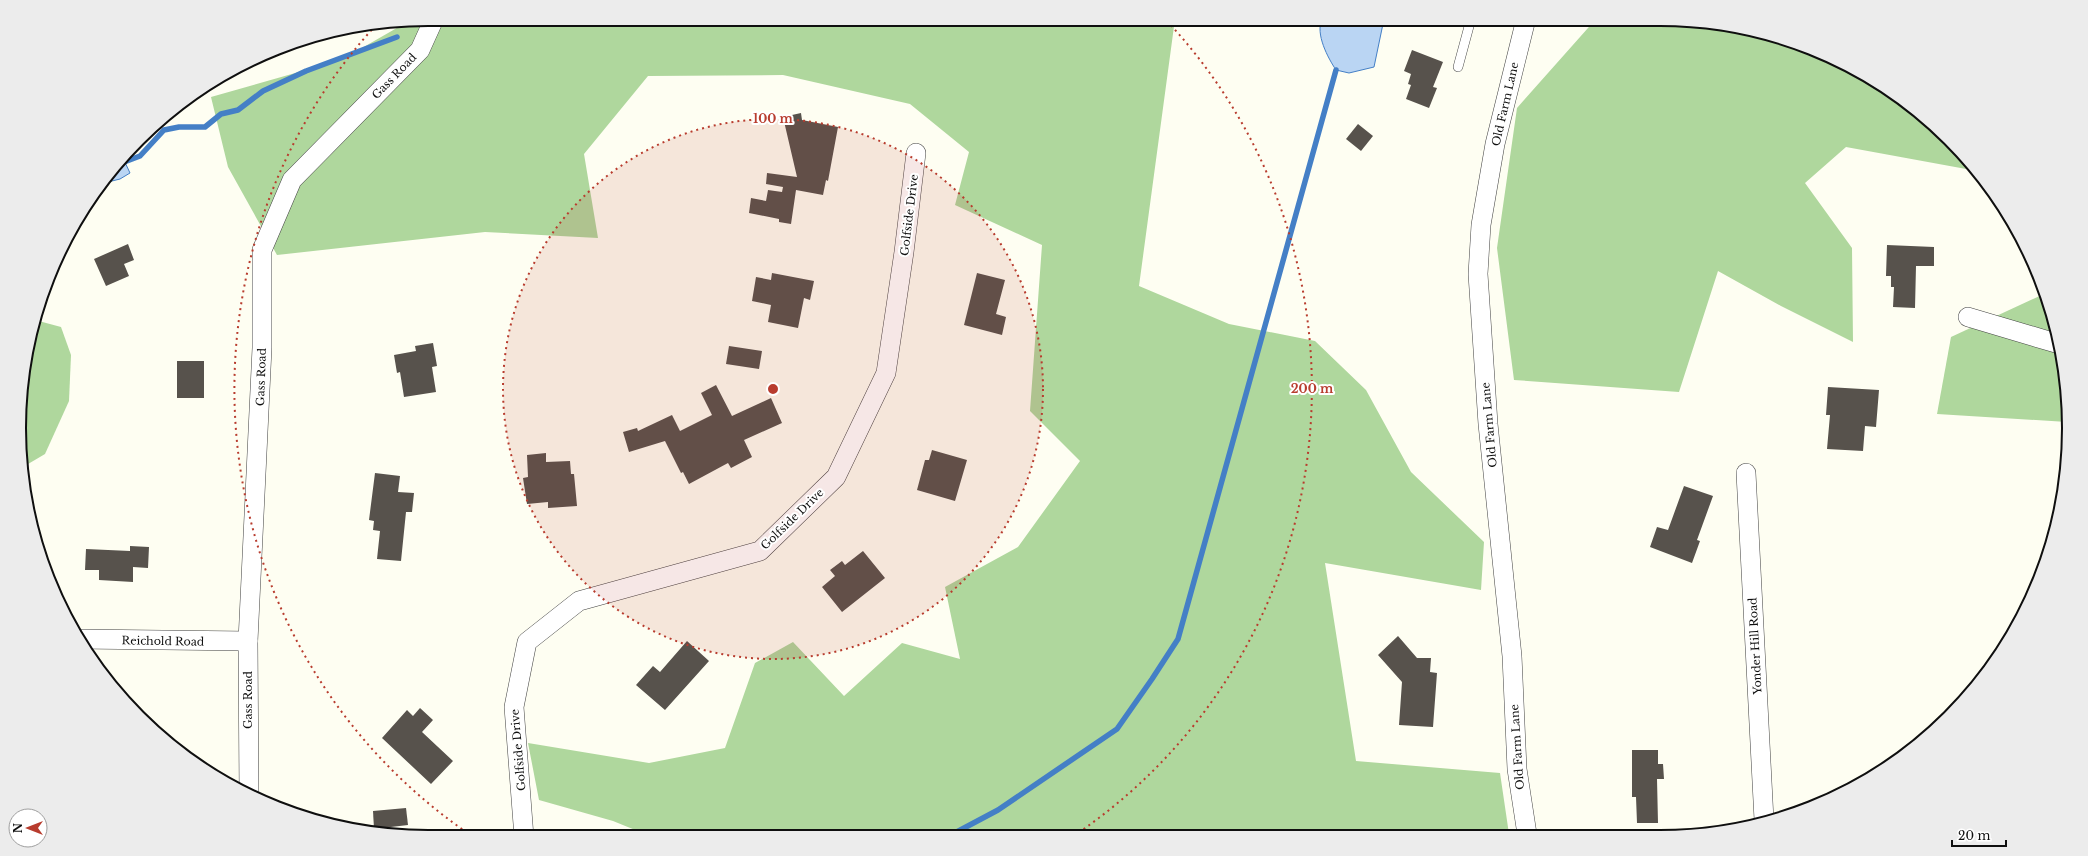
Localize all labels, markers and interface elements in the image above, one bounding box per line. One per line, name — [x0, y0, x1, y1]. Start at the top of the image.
street label: Gass Road — [369, 50, 420, 102]
street label: Old Farm Lane — [1489, 61, 1521, 147]
text: 100 m — [753, 111, 794, 126]
street label: Golfside Drive — [897, 173, 921, 257]
street label: Gass Road — [253, 347, 269, 406]
text: 200 m — [1291, 381, 1334, 396]
centre of rings — [766, 382, 780, 396]
street label: Old Farm Lane — [1478, 382, 1500, 468]
street label: Golfside Drive — [758, 485, 826, 553]
street label: Yonder Hill Road — [1745, 597, 1765, 696]
street label: Reichold Road — [122, 633, 205, 649]
street label: Gass Road — [241, 670, 255, 729]
street label: Old Farm Lane — [1507, 704, 1527, 790]
street label: Golfside Drive — [507, 709, 529, 791]
north arrow — [8, 808, 48, 848]
text: N — [11, 822, 25, 833]
scale bar — [1952, 822, 2006, 848]
text: 20 m — [1958, 828, 1990, 843]

